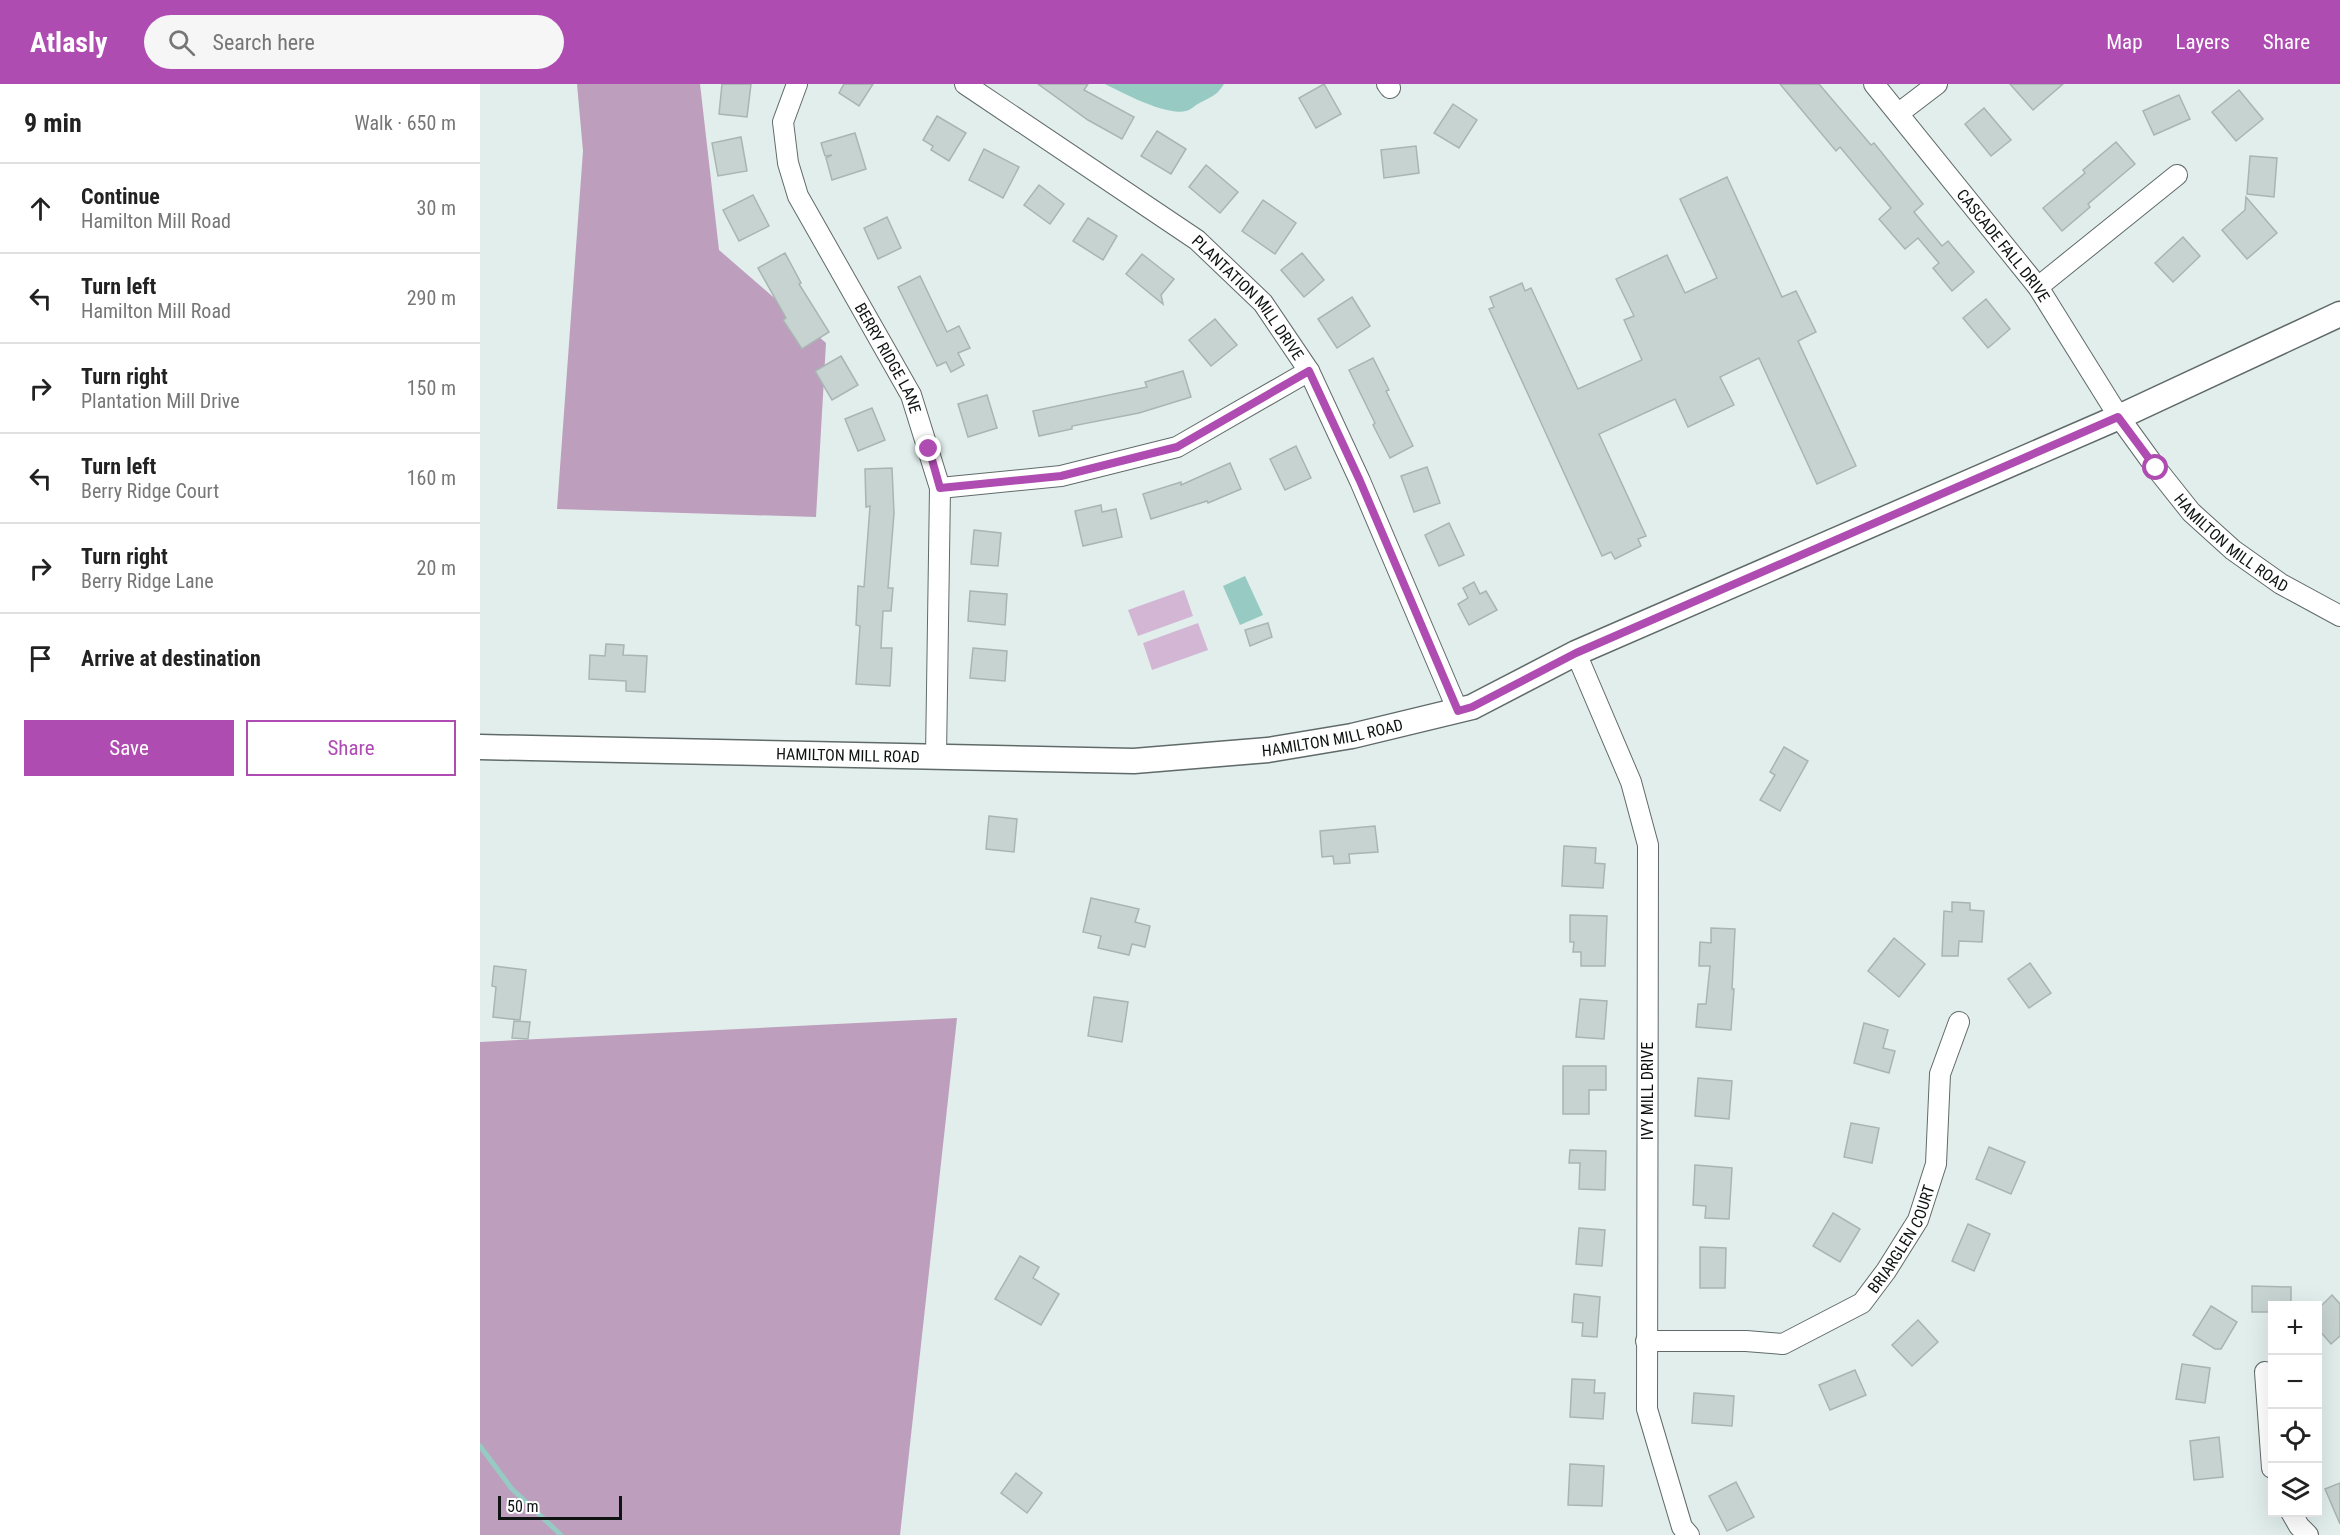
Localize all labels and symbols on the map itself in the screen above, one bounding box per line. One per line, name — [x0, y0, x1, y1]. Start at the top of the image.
street label: CASCADE FALL DRIVE — [1953, 185, 2054, 305]
street label: PLANTATION MILL DRIVE — [1188, 232, 1308, 364]
street label: BERRY RIDGE LANE — [851, 300, 925, 416]
route end — [915, 435, 941, 461]
route start — [2142, 454, 2168, 480]
street label: HAMILTON MILL ROAD — [2170, 490, 2291, 596]
street label: HAMILTON MILL ROAD — [1261, 715, 1405, 760]
street label: HAMILTON MILL ROAD — [776, 744, 920, 766]
street label: IVY MILL DRIVE — [1638, 1042, 1657, 1140]
street label: BRIARGLEN COURT — [1864, 1183, 1939, 1297]
scale bar — [498, 1493, 622, 1520]

